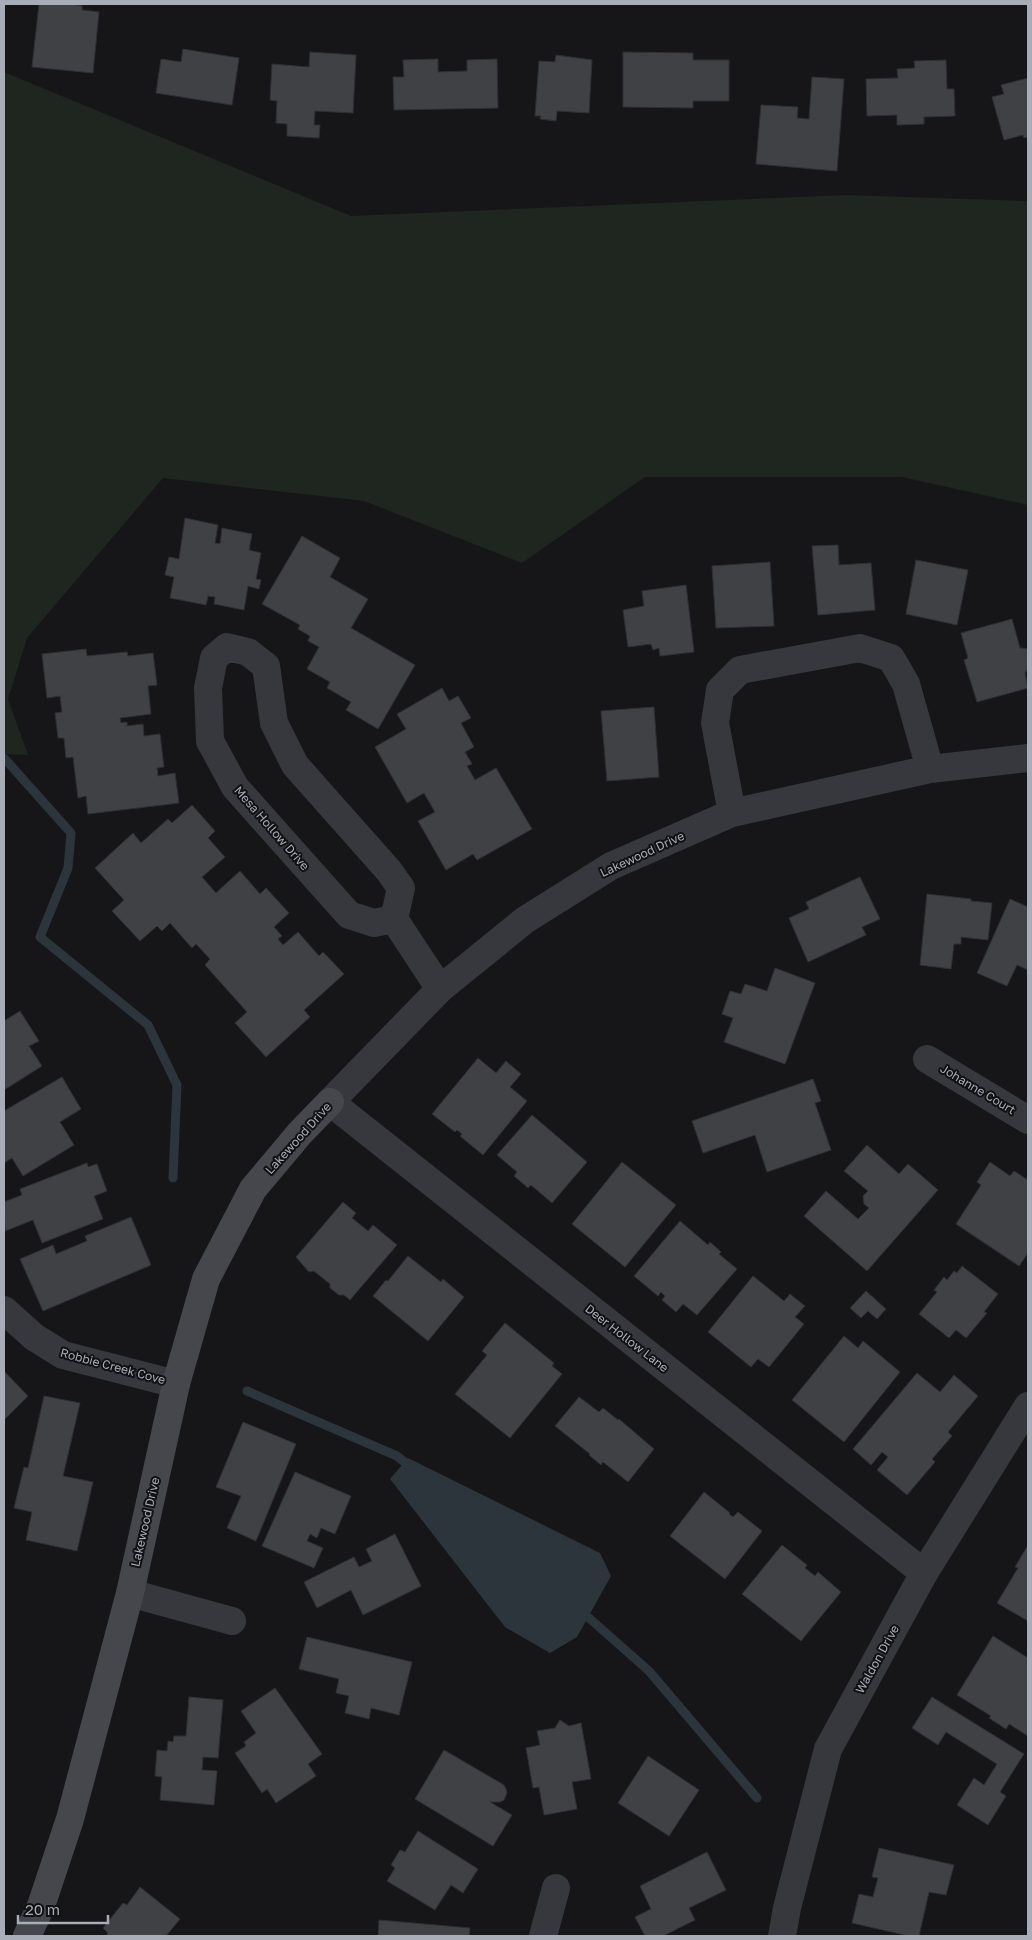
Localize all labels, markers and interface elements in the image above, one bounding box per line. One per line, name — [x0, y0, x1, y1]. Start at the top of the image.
street label: Mesa Hollow Drive — [231, 783, 313, 873]
street label: Lakewood Drive — [597, 828, 687, 880]
street label: Johanne Court — [938, 1061, 1018, 1117]
street label: Lakewood Drive — [262, 1099, 334, 1177]
street label: Deer Hollow Lane — [582, 1301, 672, 1375]
street label: Robbie Creek Cove — [59, 1345, 167, 1387]
street label: Lakewood Drive — [127, 1476, 163, 1568]
street label: Waldon Drive — [852, 1622, 902, 1696]
scale bar — [18, 1892, 108, 1924]
text: 20 m — [25, 1900, 60, 1918]

